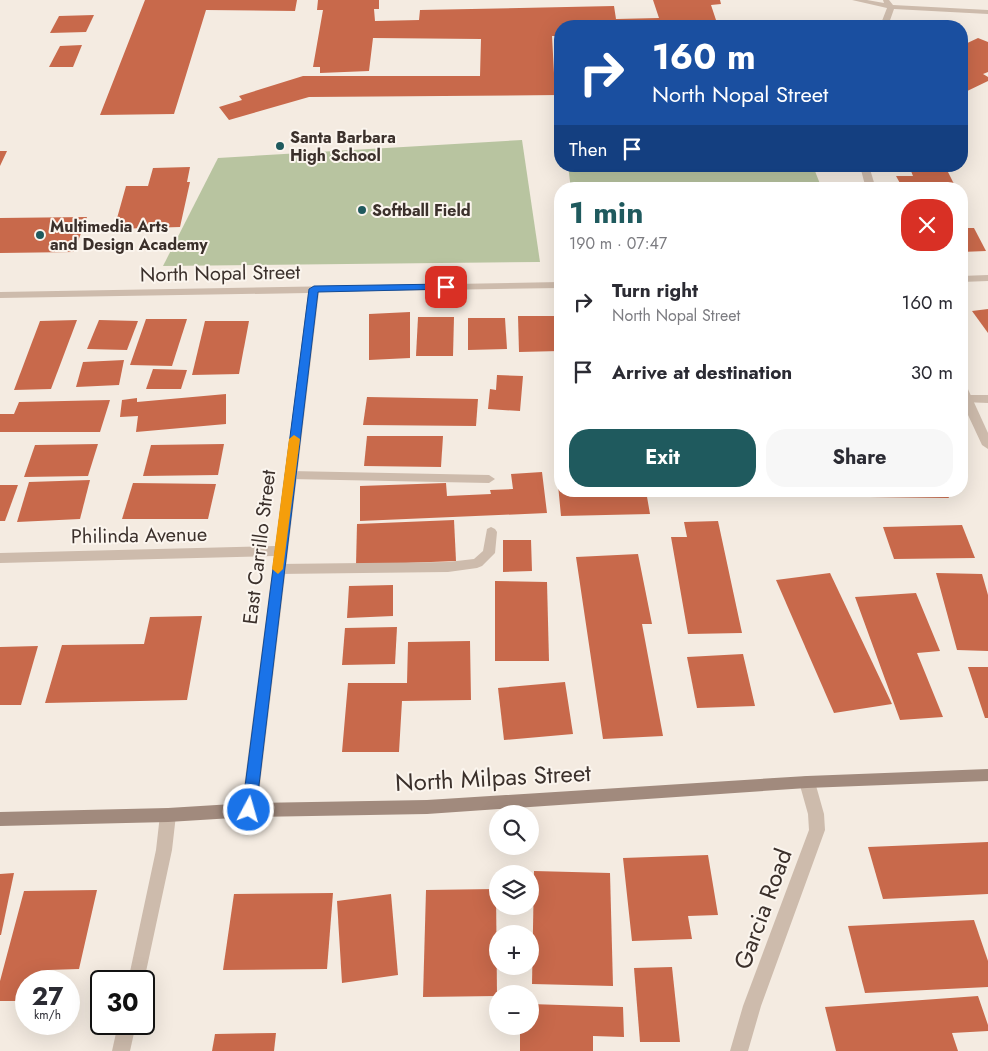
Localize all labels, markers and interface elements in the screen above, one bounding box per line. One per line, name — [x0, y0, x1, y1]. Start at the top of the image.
text: 160 m — [652, 32, 756, 82]
icon: right — [569, 40, 634, 105]
text: North Nopal Street — [652, 78, 828, 110]
place label: Santa Barbara High School — [290, 126, 396, 167]
icon: arrive — [618, 135, 646, 163]
text: Then — [569, 136, 608, 163]
marker: Santa Barbara High School — [274, 140, 286, 152]
text: 1 min — [569, 191, 643, 234]
place label: Softball Field — [372, 199, 471, 222]
button: close — [901, 199, 953, 251]
marker: Softball Field — [356, 204, 368, 216]
place label: Multimedia Arts and Design Academy — [50, 215, 208, 256]
marker: Multimedia Arts and Design Academy — [34, 229, 46, 241]
text: 190 m · 07:47 — [569, 232, 667, 255]
street label: North Nopal Street — [140, 258, 301, 289]
pin — [425, 266, 467, 308]
icon: arrive — [432, 273, 460, 301]
text: Turn right — [612, 277, 698, 304]
icon: right — [569, 288, 597, 316]
text: 160 m — [902, 289, 953, 316]
text: North Nopal Street — [612, 304, 740, 327]
icon: arrive — [569, 358, 597, 386]
text: Arrive at destination — [612, 359, 792, 386]
text: 30 m — [911, 359, 953, 386]
button: Exit — [569, 429, 756, 487]
button: Share — [766, 429, 953, 487]
street label: East Carrillo Street — [236, 468, 283, 626]
street label: Philinda Avenue — [71, 520, 207, 551]
street label: North Milpas Street — [394, 755, 592, 800]
position arrow — [222, 783, 274, 835]
map controls — [489, 805, 539, 1035]
button: search — [489, 805, 539, 855]
street label: Garcia Road — [724, 844, 801, 974]
button: layers — [489, 865, 539, 915]
button: + — [489, 925, 539, 975]
speed limit sign: 30 — [90, 970, 155, 1035]
text: 27 — [32, 978, 63, 1014]
button: − — [489, 985, 539, 1035]
text: km/h — [34, 1006, 61, 1024]

